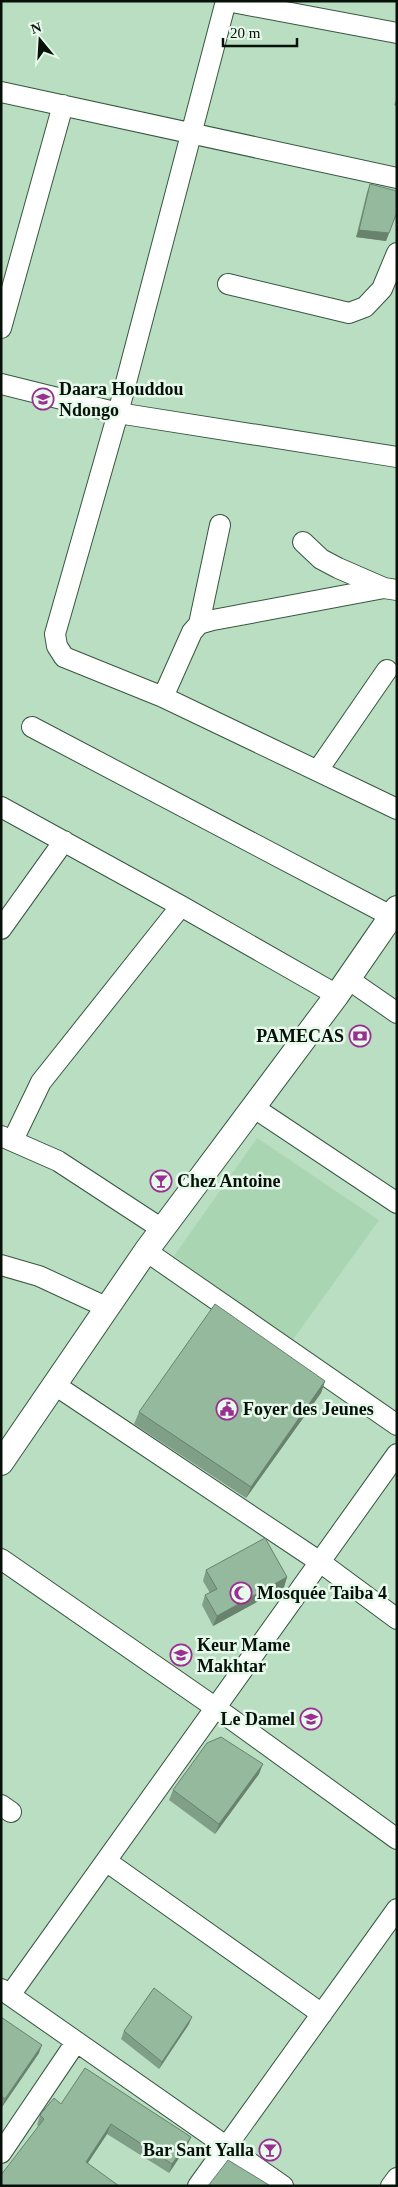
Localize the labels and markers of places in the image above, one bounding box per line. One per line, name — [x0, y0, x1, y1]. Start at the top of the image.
place label: Daara Houddou Ndongo — [59, 379, 184, 420]
school or university icon: Daara Houddou Ndongo — [31, 387, 55, 411]
bank icon: PAMECAS — [348, 1024, 372, 1048]
place label: PAMECAS — [256, 1026, 344, 1046]
bar icon: Chez Antoine — [149, 1169, 173, 1193]
place label: Chez Antoine — [177, 1171, 281, 1191]
public building icon: Foyer des Jeunes — [215, 1397, 239, 1421]
place label: Foyer des Jeunes — [243, 1399, 374, 1419]
mosque icon: Mosquée Taiba 4 — [229, 1581, 253, 1605]
place label: Mosquée Taiba 4 — [257, 1583, 387, 1603]
place label: Keur Mame Makhtar — [197, 1635, 290, 1676]
school or university icon: Keur Mame Makhtar — [169, 1643, 193, 1667]
school or university icon: Le Damel — [299, 1707, 323, 1731]
place label: Le Damel — [221, 1709, 295, 1729]
bar icon: Bar Sant Yalla — [258, 2138, 282, 2162]
place label: Bar Sant Yalla — [143, 2140, 254, 2160]

